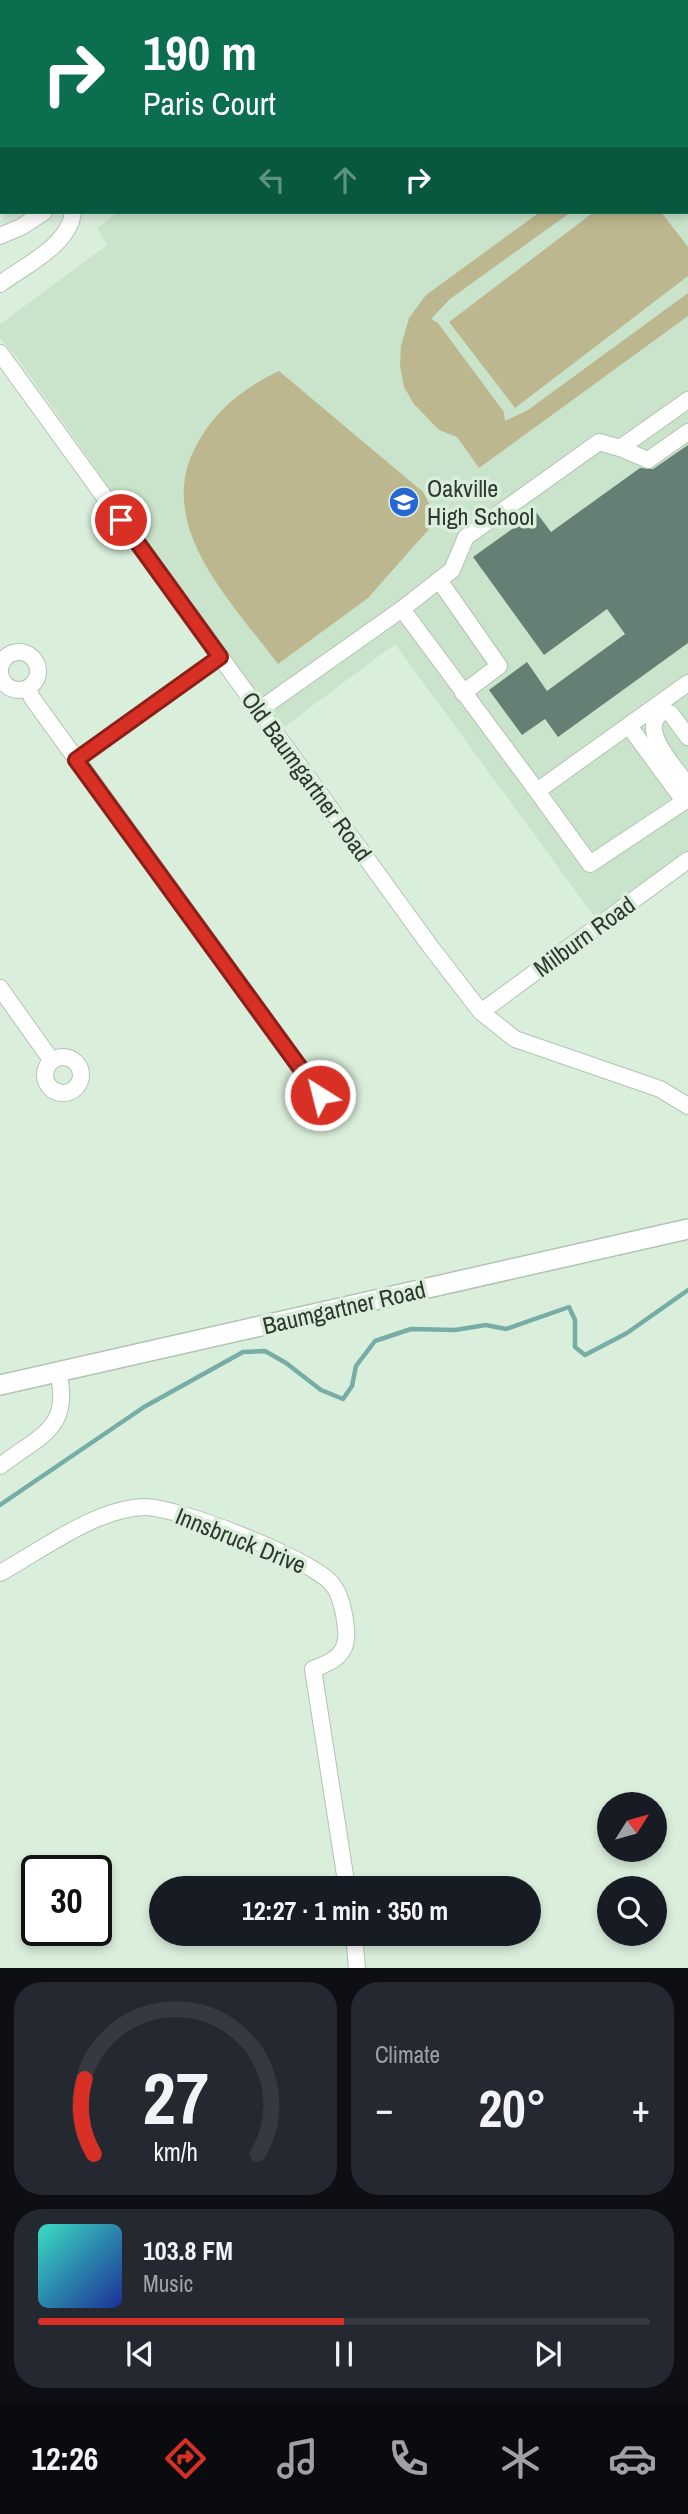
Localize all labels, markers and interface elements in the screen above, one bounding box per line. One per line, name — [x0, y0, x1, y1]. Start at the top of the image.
text: 190 m — [143, 19, 257, 85]
icon: right — [28, 28, 119, 119]
text: Paris Court — [143, 82, 276, 125]
icon: left — [253, 161, 291, 199]
icon: ahead — [326, 161, 364, 199]
icon: right — [399, 161, 437, 199]
place label: Oakville High School — [427, 472, 534, 532]
school or university icon: Oakville High School — [387, 485, 421, 519]
pin — [91, 490, 151, 550]
icon: arrive — [102, 501, 140, 539]
street label: Old Baumgartner Road — [235, 685, 379, 867]
street label: Milburn Road — [527, 888, 641, 984]
position arrow — [283, 1058, 357, 1132]
street label: Baumgartner Road — [259, 1273, 429, 1341]
street label: Innsbruck Drive — [171, 1499, 311, 1581]
north arrow — [597, 1792, 667, 1862]
map controls — [597, 1792, 667, 1946]
speed limit sign: 30 — [21, 1855, 112, 1946]
button: search — [597, 1876, 667, 1946]
text: 12:27 · 1 min · 350 m — [242, 1893, 448, 1928]
text: Climate — [375, 2039, 440, 2070]
text: 27 — [142, 2050, 209, 2148]
text: 20° — [478, 2073, 547, 2143]
text: − — [375, 2083, 393, 2134]
text: + — [632, 2083, 650, 2134]
text: km/h — [153, 2135, 198, 2169]
text: 103.8 FM — [143, 2233, 233, 2268]
text: Music — [143, 2268, 193, 2299]
icon: previous — [121, 2335, 159, 2373]
icon: pause — [325, 2335, 363, 2373]
icon: next — [529, 2335, 567, 2373]
icon: directions — [161, 2434, 210, 2483]
icon: music — [273, 2434, 322, 2483]
icon: phone — [384, 2434, 433, 2483]
icon: climate — [496, 2434, 545, 2483]
icon: car — [608, 2434, 657, 2483]
text: 12:26 — [31, 2437, 98, 2480]

